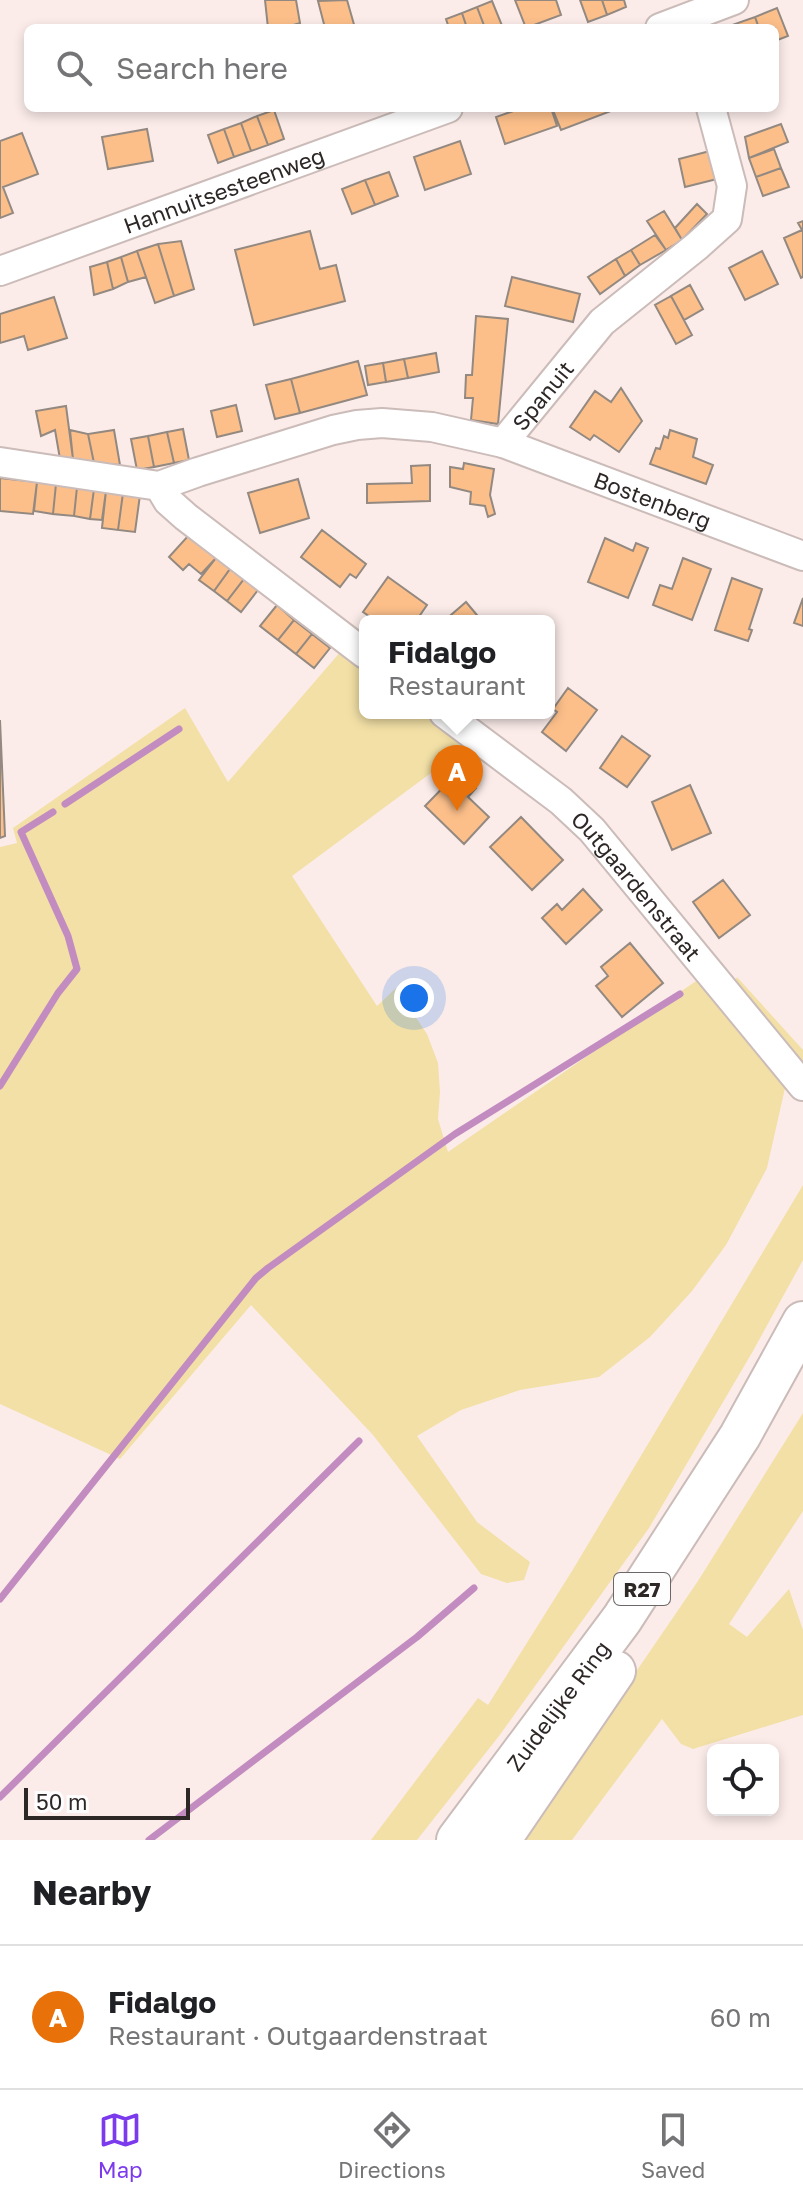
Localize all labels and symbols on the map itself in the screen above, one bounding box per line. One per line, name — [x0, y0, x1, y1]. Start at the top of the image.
street label: Hannuitsesteenweg — [119, 141, 328, 239]
street label: Spanuit — [506, 355, 578, 435]
street label: Bostenberg — [590, 465, 715, 534]
pin: A — [431, 745, 483, 811]
street label: Outgaardenstraat — [566, 805, 707, 966]
your location — [394, 978, 434, 1018]
road number: R27 — [614, 1573, 670, 1605]
street label: Zuidelijke Ring — [500, 1635, 615, 1776]
scale bar — [24, 1784, 190, 1820]

